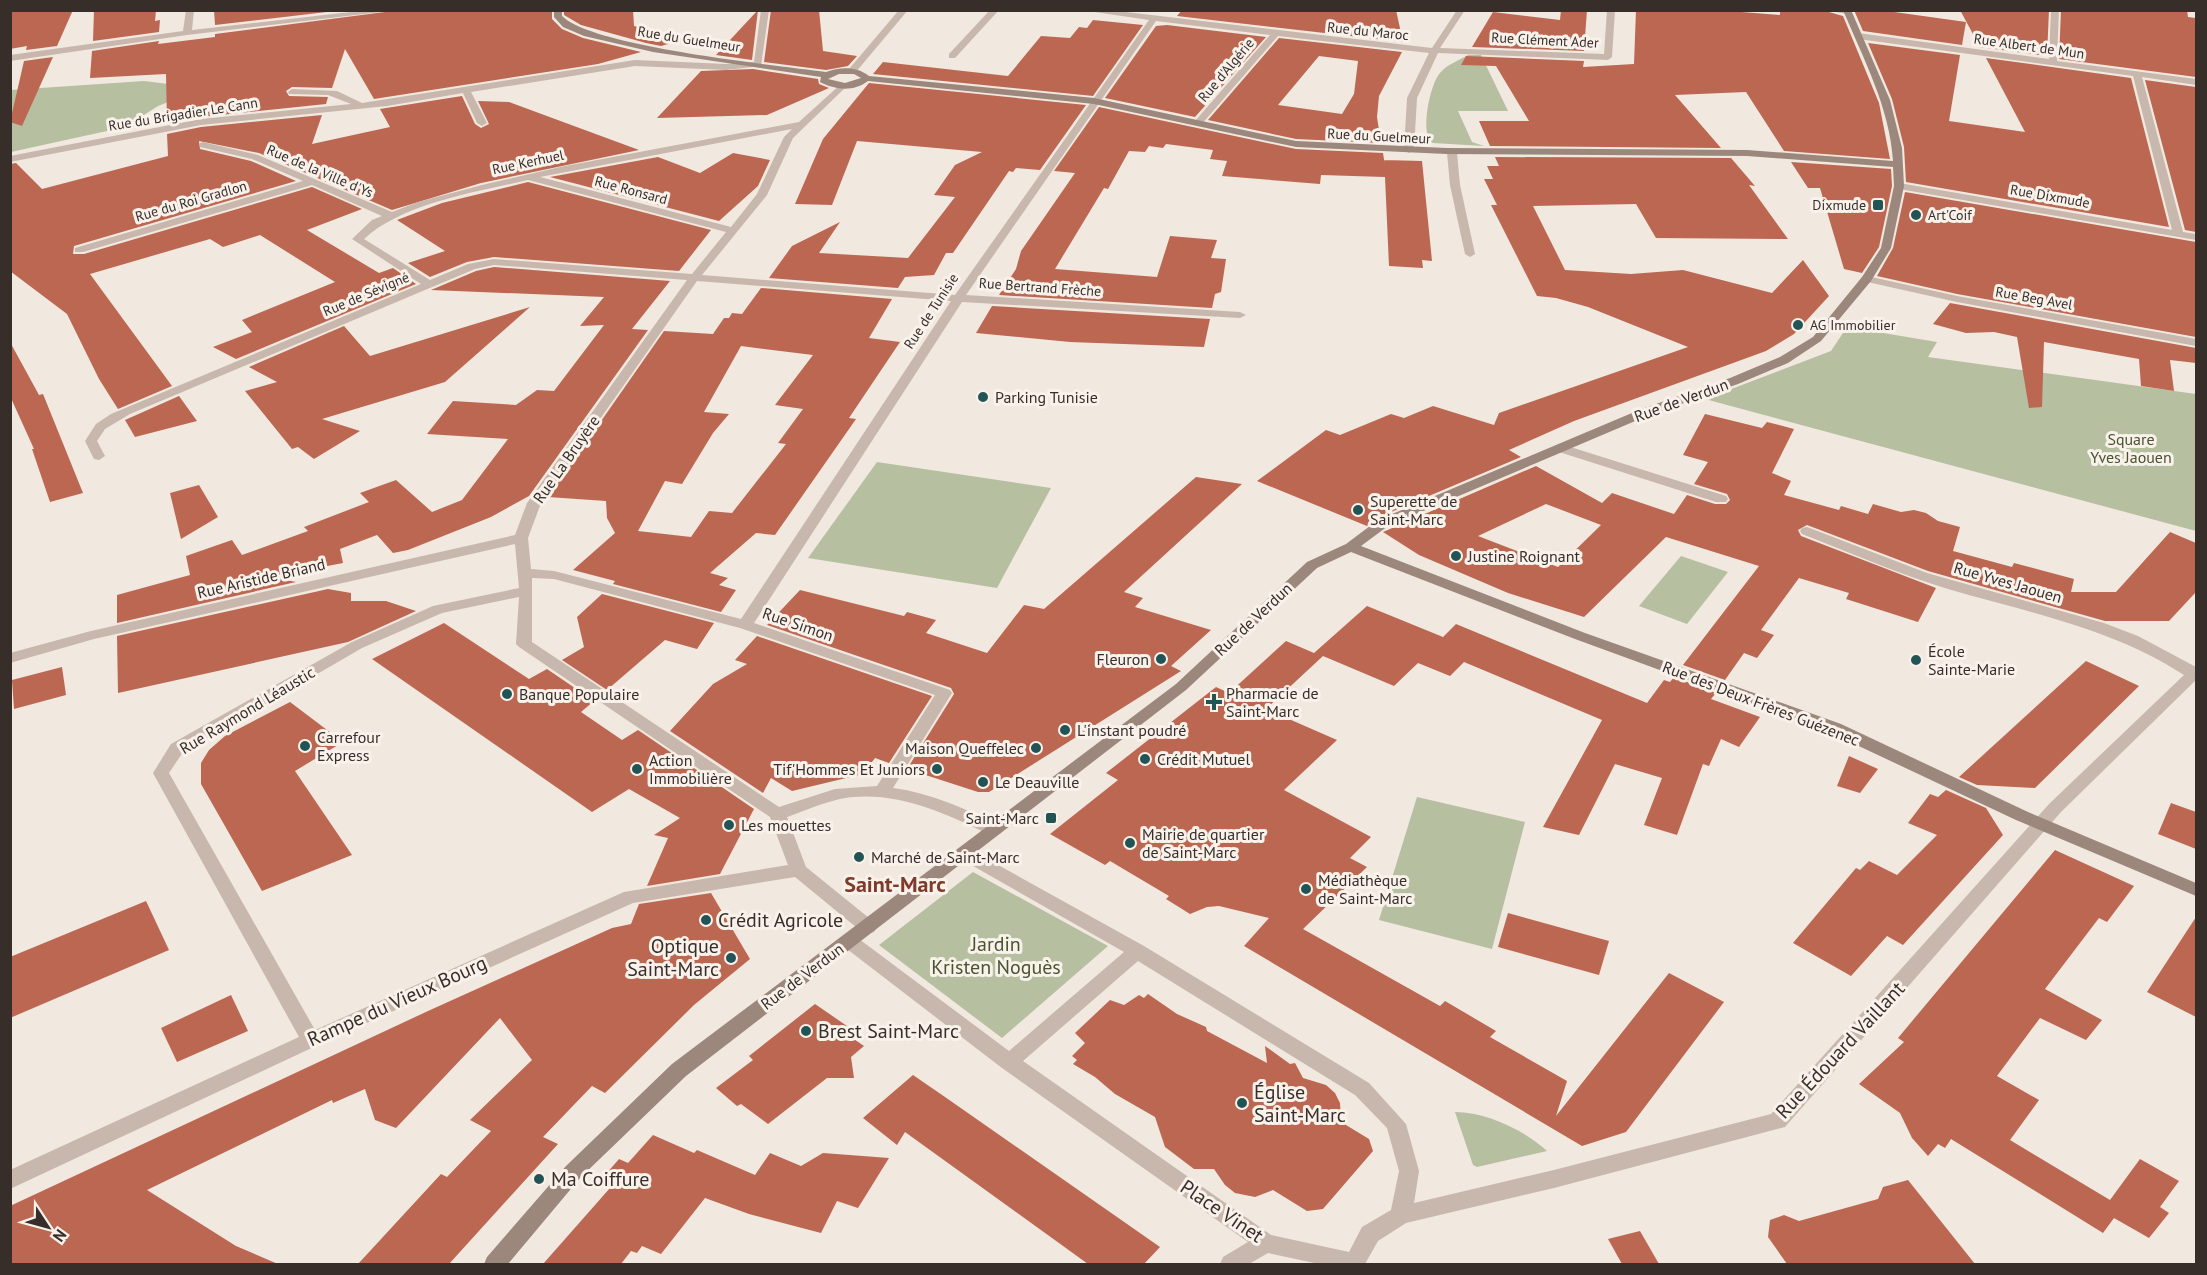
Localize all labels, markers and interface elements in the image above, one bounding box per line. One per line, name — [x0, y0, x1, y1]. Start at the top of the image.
street label: Rue du Maroc — [1326, 18, 1410, 44]
street label: Rue du Guelmeur — [636, 22, 742, 56]
street label: Rue Clément Ader — [1491, 28, 1599, 52]
street label: Rue Albert de Mun — [1973, 29, 2085, 63]
street label: Rue d'Algérie — [1194, 34, 1258, 106]
street label: Rue du Brigadier Le Cann — [107, 93, 259, 135]
street label: Rue du Guelmeur — [1327, 124, 1431, 148]
street label: Rue de la Ville d'Ys — [264, 140, 376, 202]
street label: Rue Kerhuel — [491, 146, 565, 178]
street label: Rue Ronsard — [593, 172, 669, 208]
street label: Rue du Roi Gradlon — [133, 176, 249, 226]
street label: Rue Dixmude — [2009, 180, 2091, 212]
place label: Dixmude — [1812, 196, 1866, 214]
marker: Dixmude — [1871, 198, 1885, 212]
place label: Art'Coif — [1928, 206, 1972, 224]
marker: Art'Coif — [1909, 208, 1923, 222]
street label: Rue de Sévigné — [320, 268, 412, 320]
street label: Rue de Tunisie — [900, 270, 962, 352]
street label: Rue Bertrand Frèche — [978, 274, 1102, 300]
street label: Rue Beg Avel — [1994, 282, 2074, 314]
place label: AG Immobilier — [1810, 316, 1896, 334]
marker: AG Immobilier — [1791, 318, 1805, 332]
street label: Rue de Verdun — [1631, 374, 1731, 426]
place label: Parking Tunisie — [995, 387, 1098, 407]
marker: Parking Tunisie — [976, 390, 990, 404]
street label: Rue La Bruyère — [528, 411, 604, 507]
park label: Square Yves Jaouen — [2090, 429, 2172, 467]
place label: Superette de Saint-Marc — [1370, 491, 1457, 529]
marker: Superette de Saint-Marc — [1351, 503, 1365, 517]
place label: Justine Roignant — [1467, 546, 1581, 566]
marker: Justine Roignant — [1449, 549, 1463, 563]
street label: Rue Aristide Briand — [195, 554, 327, 602]
street label: Rue Yves Jaouen — [1952, 557, 2064, 607]
street label: Rue de Verdun — [1210, 578, 1296, 660]
street label: Rue Simon — [760, 603, 836, 645]
place label: École Sainte-Marie — [1928, 641, 2015, 679]
place label: Fleuron — [1097, 649, 1149, 669]
marker: Fleuron — [1154, 652, 1168, 666]
marker: École Sainte-Marie — [1909, 653, 1923, 667]
street label: Rue des Deux Frères Guézenec — [1660, 656, 1862, 750]
street label: Rue Raymond Léaustic — [176, 662, 318, 758]
place label: Pharmacie de Saint-Marc — [1226, 683, 1319, 721]
place label: Banque Populaire — [519, 684, 639, 704]
marker: Banque Populaire — [500, 687, 514, 701]
marker: Pharmacie de Saint-Marc — [1207, 695, 1221, 709]
place label: L'instant poudré — [1077, 720, 1186, 740]
marker: L'instant poudré — [1058, 723, 1072, 737]
place label: Carrefour Express — [317, 727, 381, 765]
place label: Maison Queffelec — [905, 738, 1024, 758]
marker: Carrefour Express — [298, 739, 312, 753]
marker: Maison Queffelec — [1029, 741, 1043, 755]
place label: Crédit Mutuel — [1157, 749, 1250, 769]
place label: Action Immobilière — [649, 750, 732, 788]
marker: Crédit Mutuel — [1138, 752, 1152, 766]
place label: Tif'Hommes Et Juniors — [773, 759, 925, 779]
marker: Action Immobilière — [630, 762, 644, 776]
marker: Tif'Hommes Et Juniors — [930, 762, 944, 776]
place label: Le Deauville — [995, 772, 1079, 792]
marker: Le Deauville — [976, 775, 990, 789]
place label: Saint-Marc — [966, 808, 1039, 828]
marker: Saint-Marc — [1044, 811, 1058, 825]
place label: Les mouettes — [741, 815, 832, 835]
marker: Les mouettes — [722, 818, 736, 832]
place label: Mairie de quartier de Saint-Marc — [1142, 824, 1265, 862]
marker: Mairie de quartier de Saint-Marc — [1123, 836, 1137, 850]
place label: Marché de Saint-Marc — [871, 847, 1020, 867]
marker: Marché de Saint-Marc — [852, 850, 866, 864]
district label: Saint-Marc — [844, 870, 946, 898]
place label: Médiathèque de Saint-Marc — [1318, 870, 1412, 908]
marker: Médiathèque de Saint-Marc — [1299, 882, 1313, 896]
place label: Crédit Agricole — [718, 907, 843, 933]
marker: Crédit Agricole — [699, 913, 713, 927]
park label: Jardin Kristen Noguès — [931, 931, 1061, 980]
place label: Optique Saint-Marc — [627, 933, 719, 982]
street label: Rue de Verdun — [757, 938, 847, 1014]
street label: Rampe du Vieux Bourg — [303, 950, 491, 1052]
marker: Optique Saint-Marc — [724, 951, 738, 965]
street label: Rue Édouard Vaillant — [1770, 976, 1910, 1124]
place label: Brest Saint-Marc — [818, 1018, 959, 1044]
marker: Brest Saint-Marc — [799, 1024, 813, 1038]
place label: Église Saint-Marc — [1254, 1079, 1346, 1128]
marker: Église Saint-Marc — [1235, 1096, 1249, 1110]
place label: Ma Coiffure — [551, 1166, 649, 1192]
marker: Ma Coiffure — [532, 1172, 546, 1186]
street label: Place Vinet — [1175, 1174, 1269, 1248]
north arrow — [18, 1197, 78, 1257]
text: N — [49, 1226, 71, 1246]

